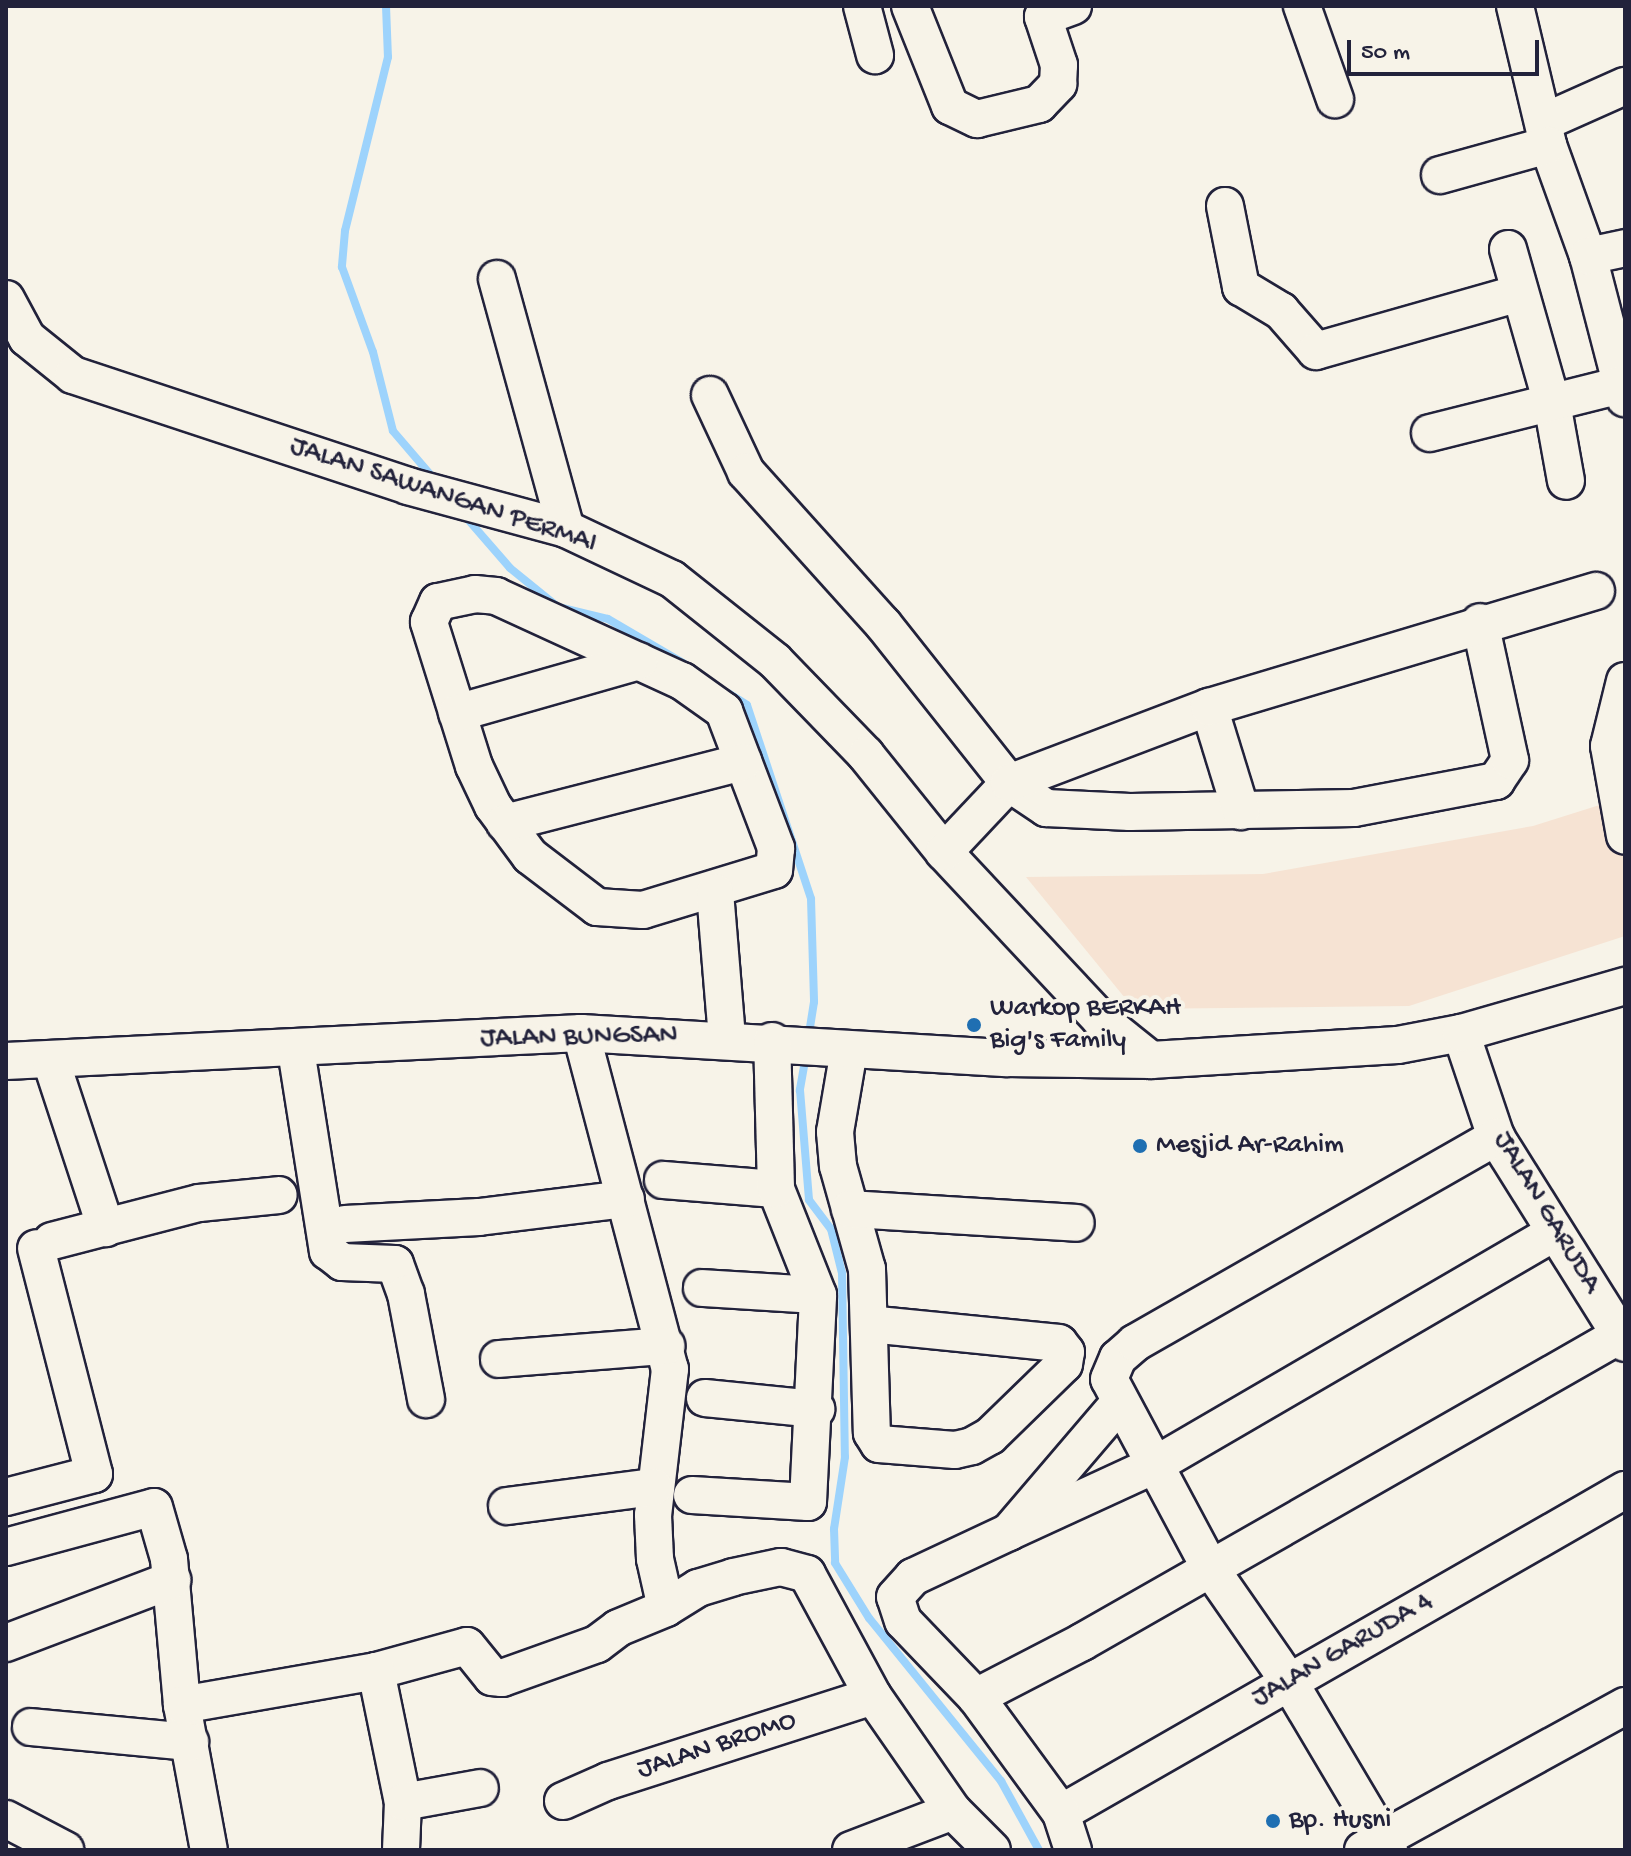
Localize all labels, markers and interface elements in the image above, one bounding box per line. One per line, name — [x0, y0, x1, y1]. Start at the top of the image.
scale bar — [1351, 24, 1543, 74]
text: 50 m — [1361, 39, 1410, 68]
street label: JALAN SAWANGAN PERMAI — [285, 431, 601, 561]
place label: Warkop BERKAH Big's Family — [990, 992, 1181, 1058]
marker: Warkop BERKAH Big's Family — [965, 1016, 983, 1034]
street label: JALAN BUNGSAN — [480, 1019, 678, 1057]
street label: JALAN GARUDA — [1485, 1126, 1607, 1300]
place label: Mesjid Ar-Rahim — [1156, 1129, 1344, 1163]
marker: Mesjid Ar-Rahim — [1131, 1137, 1149, 1155]
street label: JALAN GARUDA 4 — [1247, 1586, 1439, 1716]
street label: JALAN BROMO — [633, 1705, 801, 1787]
place label: Bp. Husni — [1289, 1804, 1391, 1838]
marker: Bp. Husni — [1264, 1812, 1282, 1830]

